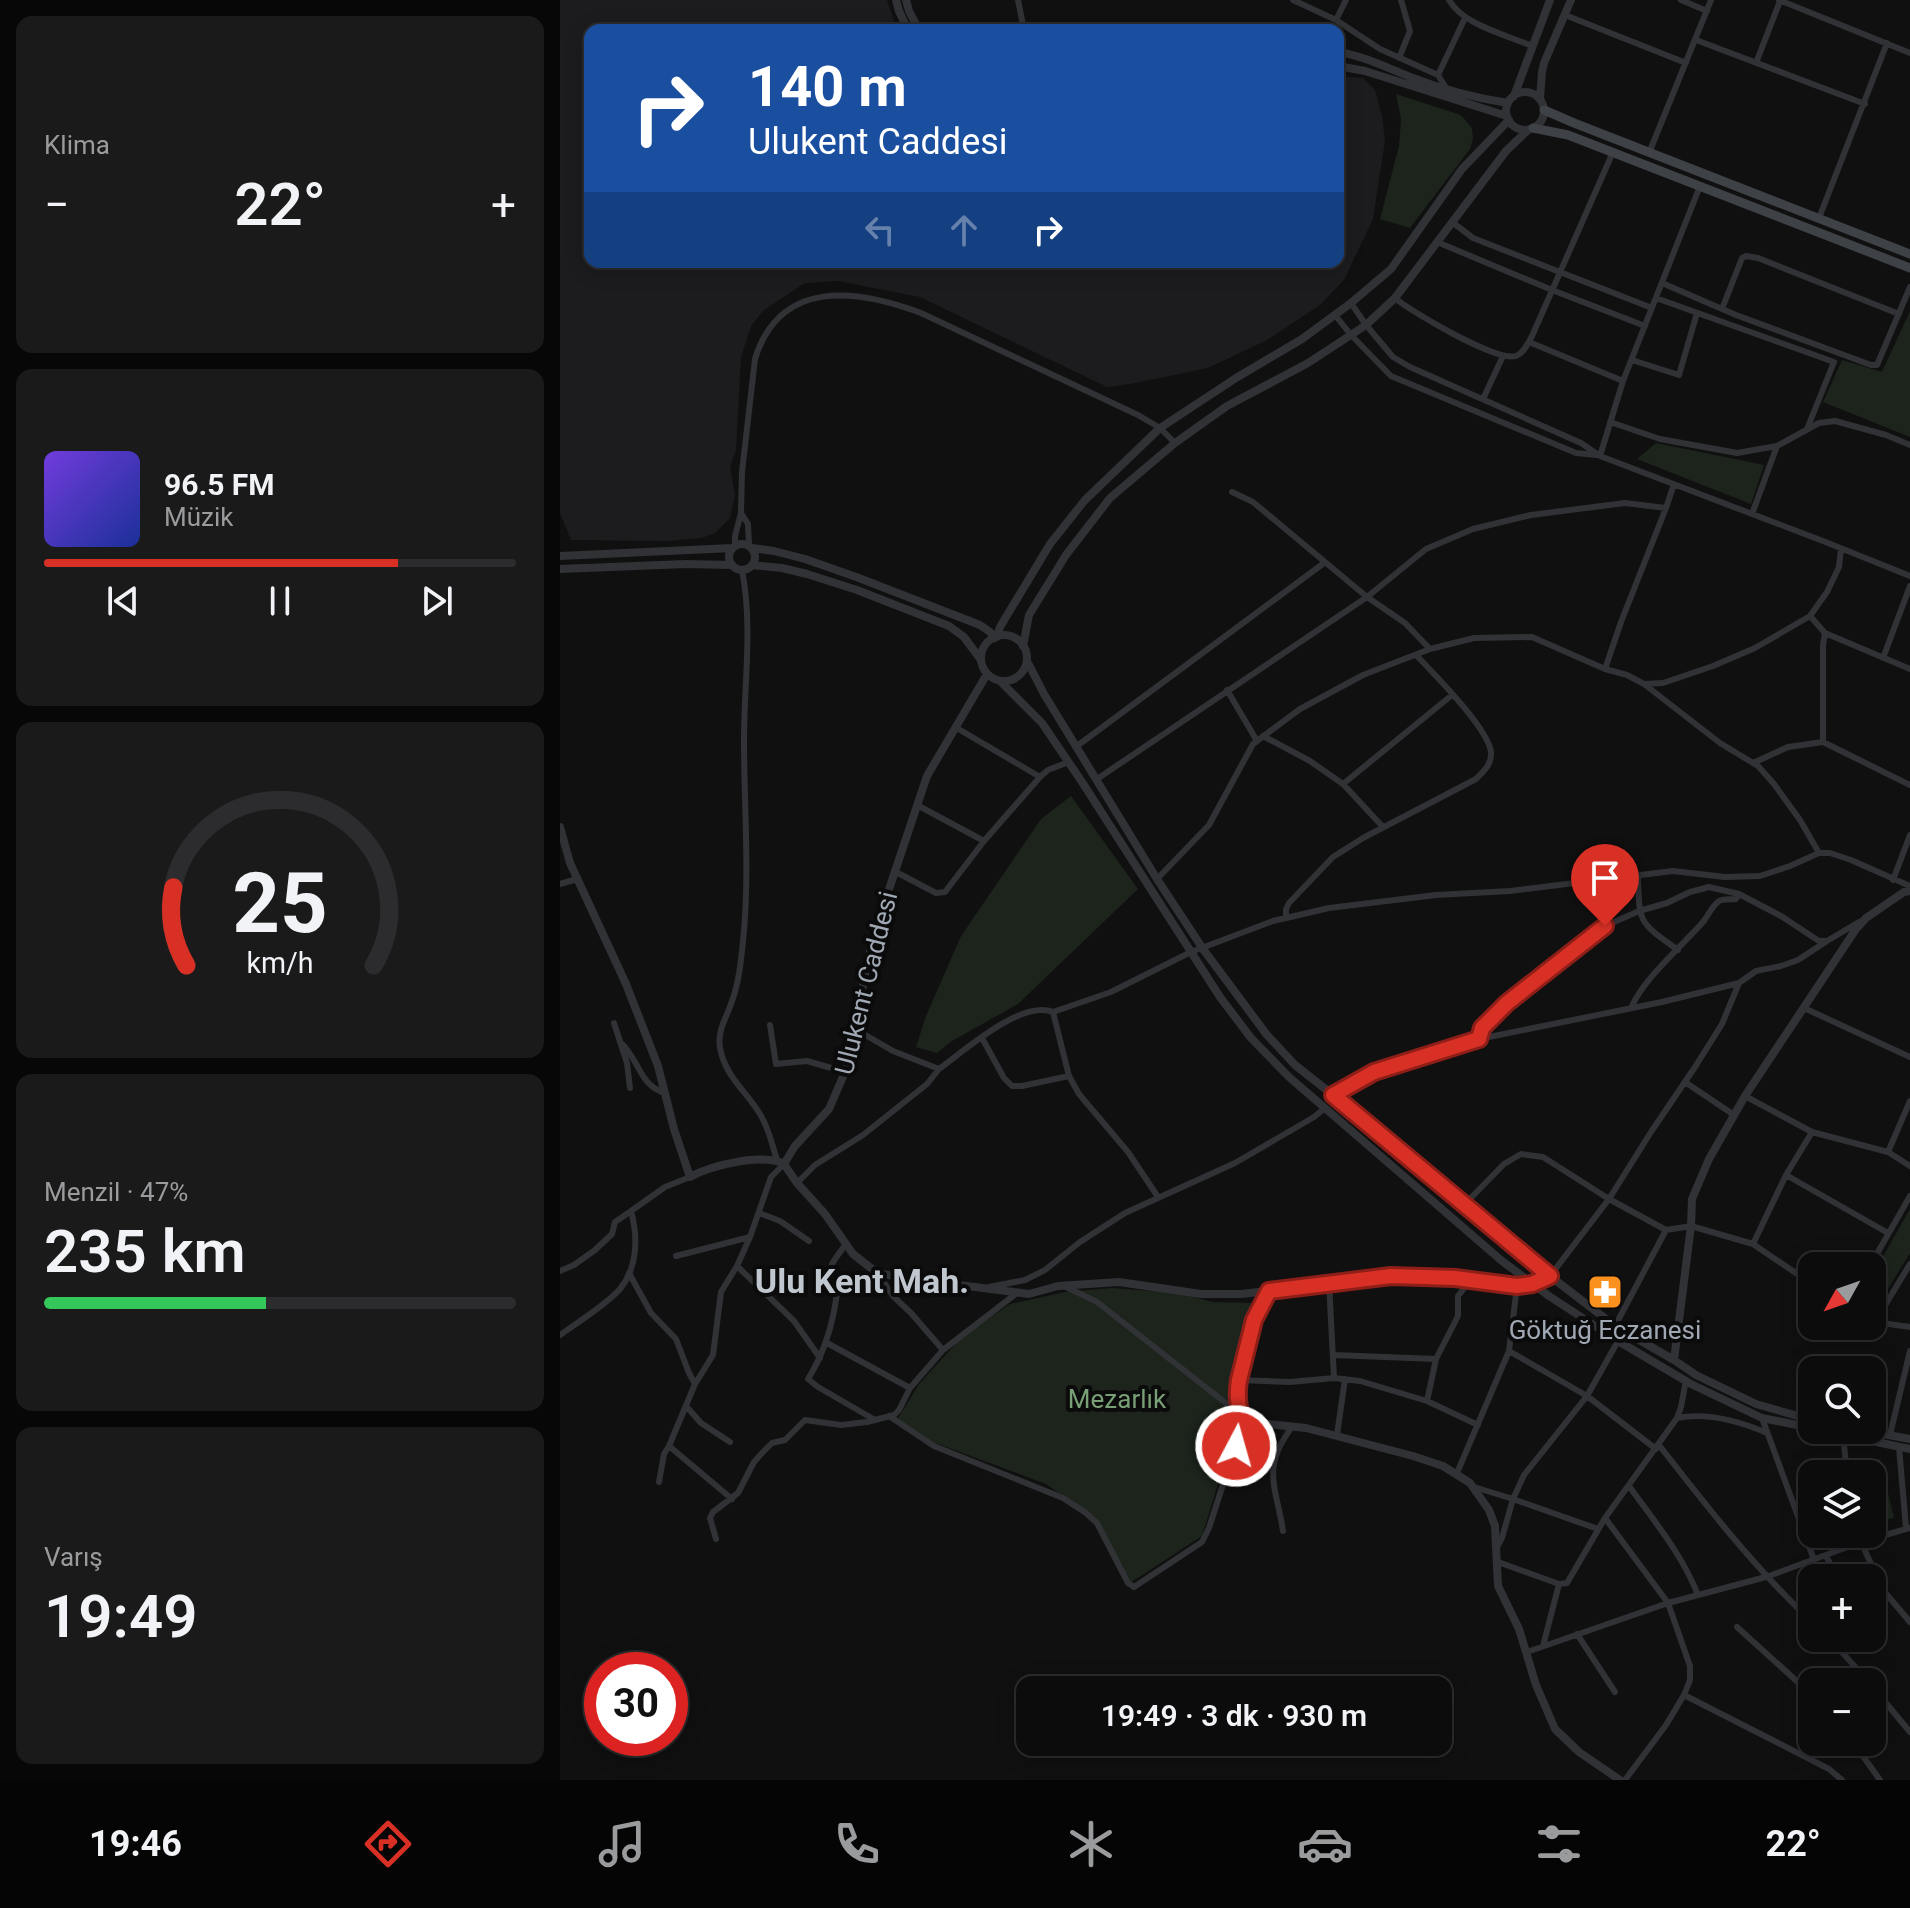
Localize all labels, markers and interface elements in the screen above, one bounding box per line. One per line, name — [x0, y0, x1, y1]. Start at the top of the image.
text: 140 m — [748, 54, 907, 120]
icon: right — [616, 56, 720, 160]
text: Ulukent Caddesi — [748, 121, 1008, 163]
text: Klima — [44, 130, 110, 160]
text: 22° — [234, 169, 326, 240]
text: − — [44, 179, 69, 231]
text: + — [491, 179, 516, 231]
icon: left — [858, 208, 902, 252]
icon: ahead — [942, 208, 986, 252]
icon: right — [1026, 208, 1070, 252]
text: 96.5 FM — [164, 467, 275, 502]
text: Müzik — [164, 502, 233, 532]
icon: previous — [101, 579, 145, 623]
icon: pause — [258, 579, 302, 623]
icon: next — [415, 579, 459, 623]
pin — [1571, 844, 1639, 926]
text: 25 — [232, 855, 328, 952]
icon: arrive — [1583, 856, 1627, 900]
street label: Ulukent Caddesi — [829, 888, 903, 1078]
text: km/h — [246, 946, 314, 980]
text: Menzil · 47% — [44, 1177, 188, 1207]
text: 235 km — [44, 1216, 246, 1287]
north arrow — [1798, 1252, 1886, 1340]
map controls — [1798, 1252, 1886, 1756]
district label: Ulu Kent Mah. — [755, 1261, 969, 1301]
pharmacy icon: Göktuğ Eczanesi — [1586, 1273, 1624, 1311]
place label: Göktuğ Eczanesi — [1509, 1315, 1701, 1345]
button: search — [1798, 1356, 1886, 1444]
park label: Mezarlık — [1068, 1384, 1167, 1414]
position arrow — [1194, 1404, 1278, 1488]
button: layers — [1798, 1460, 1886, 1548]
text: Varış — [44, 1542, 103, 1572]
button: + — [1798, 1564, 1886, 1652]
text: 19:49 — [44, 1581, 197, 1652]
speed limit sign: 30 — [584, 1652, 688, 1756]
button: − — [1798, 1668, 1886, 1756]
text: 19:49 · 3 dk · 930 m — [1101, 1698, 1367, 1733]
icon: directions — [360, 1816, 416, 1872]
icon: music — [594, 1816, 650, 1872]
icon: phone — [829, 1816, 885, 1872]
icon: climate — [1063, 1816, 1119, 1872]
icon: car — [1297, 1816, 1353, 1872]
icon: filters — [1531, 1816, 1587, 1872]
text: 19:46 — [89, 1823, 182, 1865]
text: 22° — [1766, 1823, 1821, 1865]

